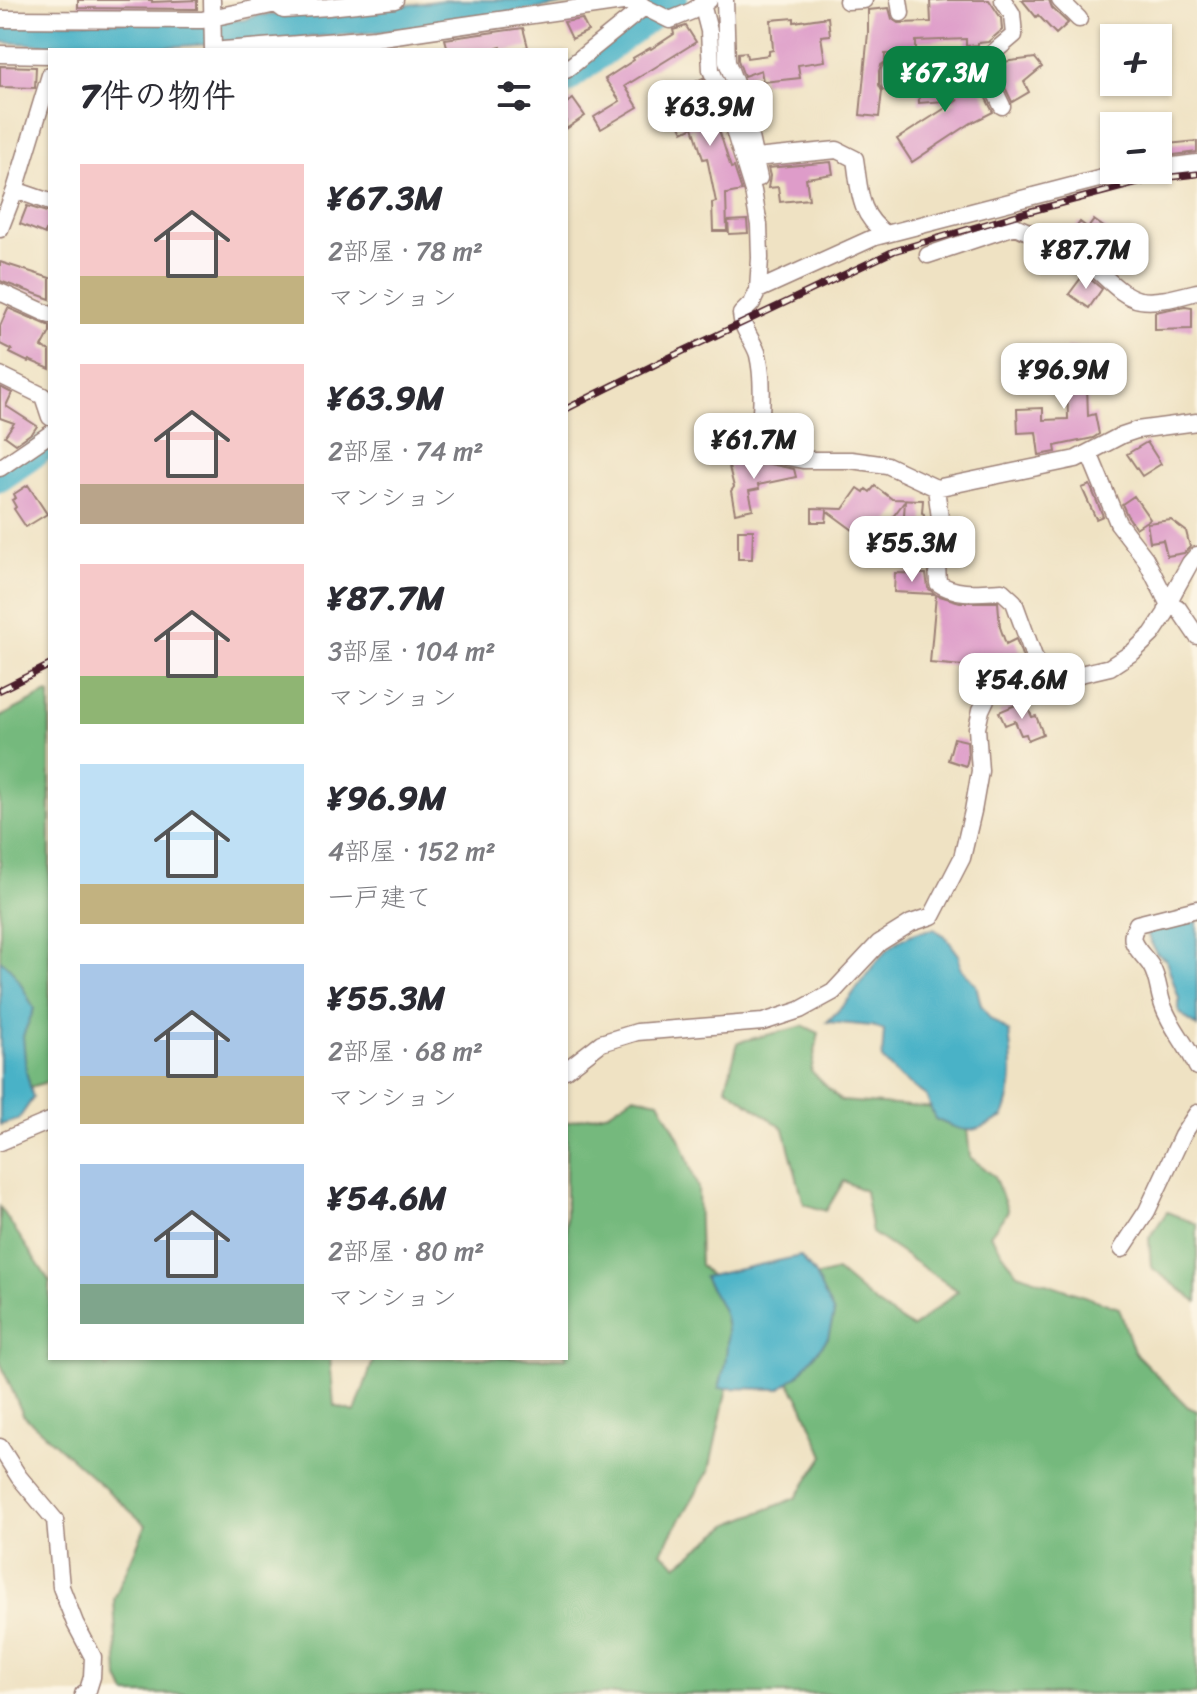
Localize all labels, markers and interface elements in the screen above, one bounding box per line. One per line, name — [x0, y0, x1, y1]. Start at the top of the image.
map controls — [1100, 24, 1172, 184]
button: + — [1100, 24, 1172, 96]
pin: ¥67.3M — [880, 46, 1010, 114]
text: ¥67.3M — [901, 49, 989, 95]
text: 7件の物件 — [80, 66, 235, 126]
icon: filters — [492, 74, 536, 118]
pin: ¥63.9M — [645, 80, 775, 148]
text: ¥63.9M — [666, 83, 754, 129]
button: − — [1100, 112, 1172, 184]
text: ¥67.3M — [328, 168, 442, 228]
icon: home — [144, 196, 240, 292]
pin: ¥87.7M — [1021, 223, 1151, 291]
text: ¥87.7M — [1042, 226, 1130, 272]
text: 2部屋 · 78 m² — [328, 228, 483, 274]
text: マンション — [328, 274, 457, 320]
pin: ¥96.9M — [999, 343, 1129, 411]
text: ¥96.9M — [1019, 346, 1109, 392]
text: ¥63.9M — [328, 368, 444, 428]
icon: home — [144, 396, 240, 492]
pin: ¥61.7M — [689, 413, 819, 481]
text: ¥61.7M — [712, 416, 796, 462]
text: 2部屋 · 74 m² — [328, 428, 484, 474]
text: マンション — [328, 474, 457, 520]
pin: ¥55.3M — [847, 516, 977, 584]
text: ¥55.3M — [867, 519, 957, 565]
text: ¥87.7M — [328, 568, 444, 628]
icon: home — [144, 596, 240, 692]
text: 3部屋 · 104 m² — [328, 628, 496, 674]
pin: ¥54.6M — [957, 653, 1087, 721]
text: ¥54.6M — [977, 656, 1067, 702]
text: マンション — [328, 674, 457, 720]
text: ¥96.9M — [328, 768, 446, 828]
icon: home — [144, 796, 240, 892]
text: 4部屋 · 152 m² — [328, 828, 496, 874]
text: 一戸建て — [328, 874, 432, 920]
text: ¥55.3M — [328, 968, 445, 1028]
icon: home — [144, 996, 240, 1092]
text: 2部屋 · 68 m² — [328, 1028, 483, 1074]
text: マンション — [328, 1074, 457, 1120]
text: ¥54.6M — [328, 1168, 446, 1228]
icon: home — [144, 1196, 240, 1292]
text: 2部屋 · 80 m² — [328, 1228, 485, 1274]
text: マンション — [328, 1274, 457, 1320]

